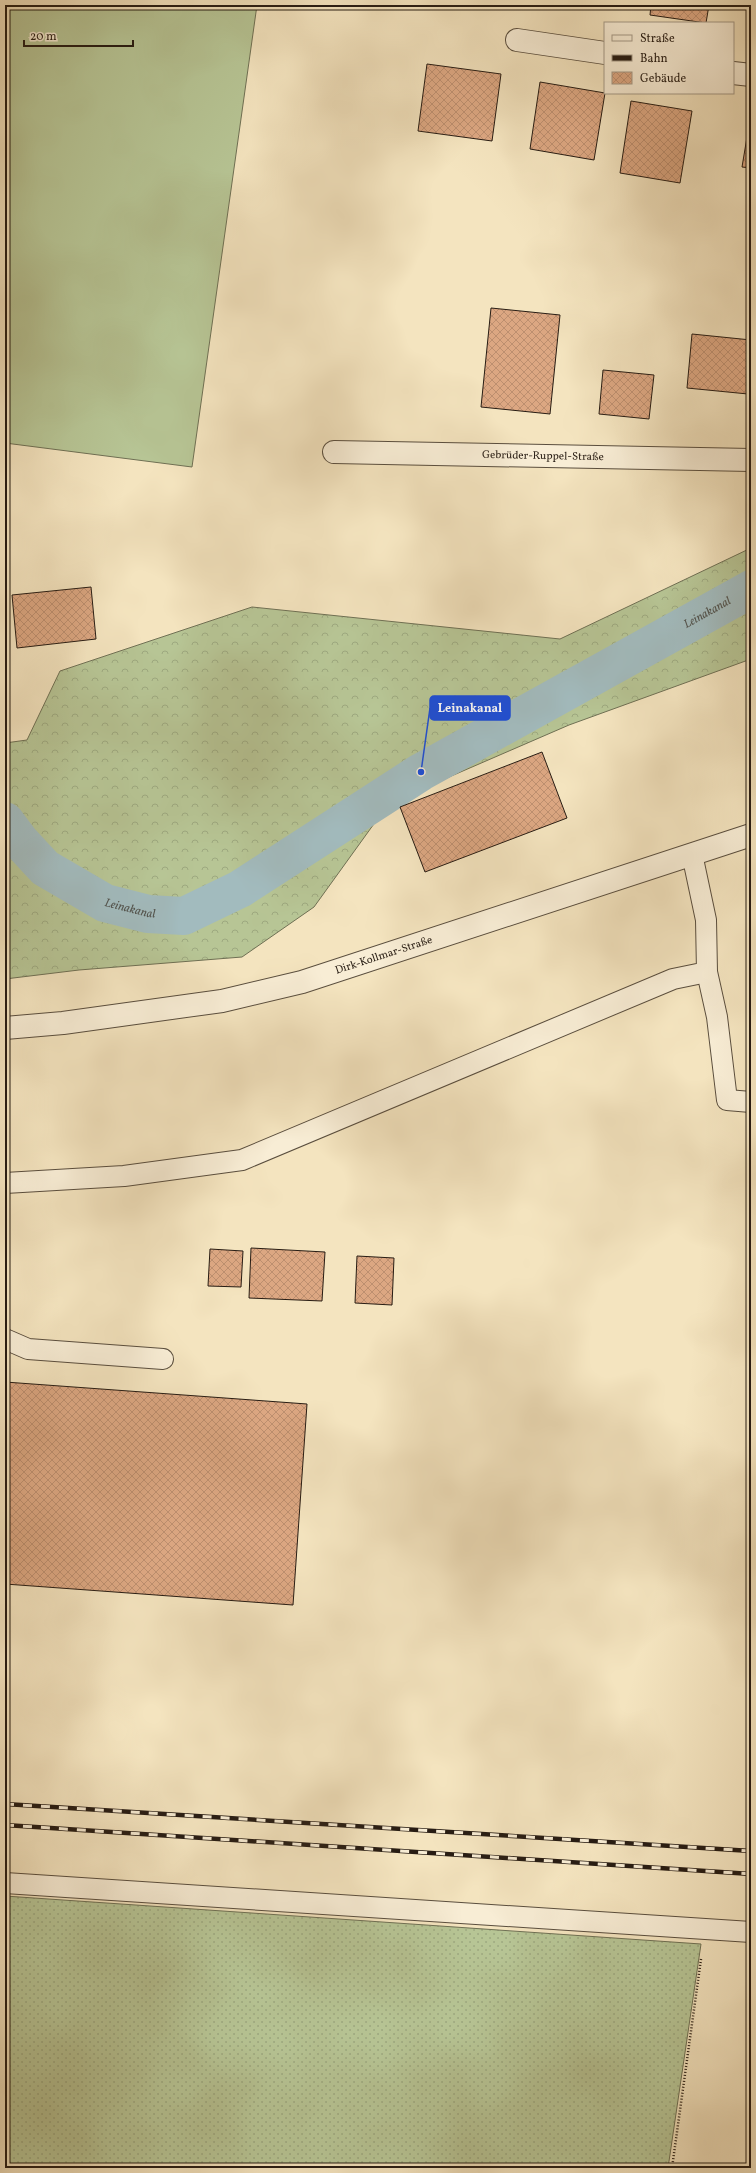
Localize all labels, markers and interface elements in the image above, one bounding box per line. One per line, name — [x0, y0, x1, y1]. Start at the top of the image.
scale bar — [24, 22, 133, 48]
legend — [604, 22, 734, 94]
text: 20 m — [30, 29, 57, 45]
text: Straße — [640, 31, 675, 47]
text: Bahn — [640, 51, 668, 67]
text: Gebäude — [640, 71, 687, 87]
street label: Gebrüder-Ruppel-Straße — [482, 447, 604, 465]
water label: Leinakanal — [681, 594, 734, 633]
callout: Leinakanal — [430, 696, 510, 720]
text: Leinakanal — [438, 701, 502, 717]
water label: Leinakanal — [103, 895, 156, 922]
street label: Dirk-Kollmar-Straße — [333, 932, 434, 978]

